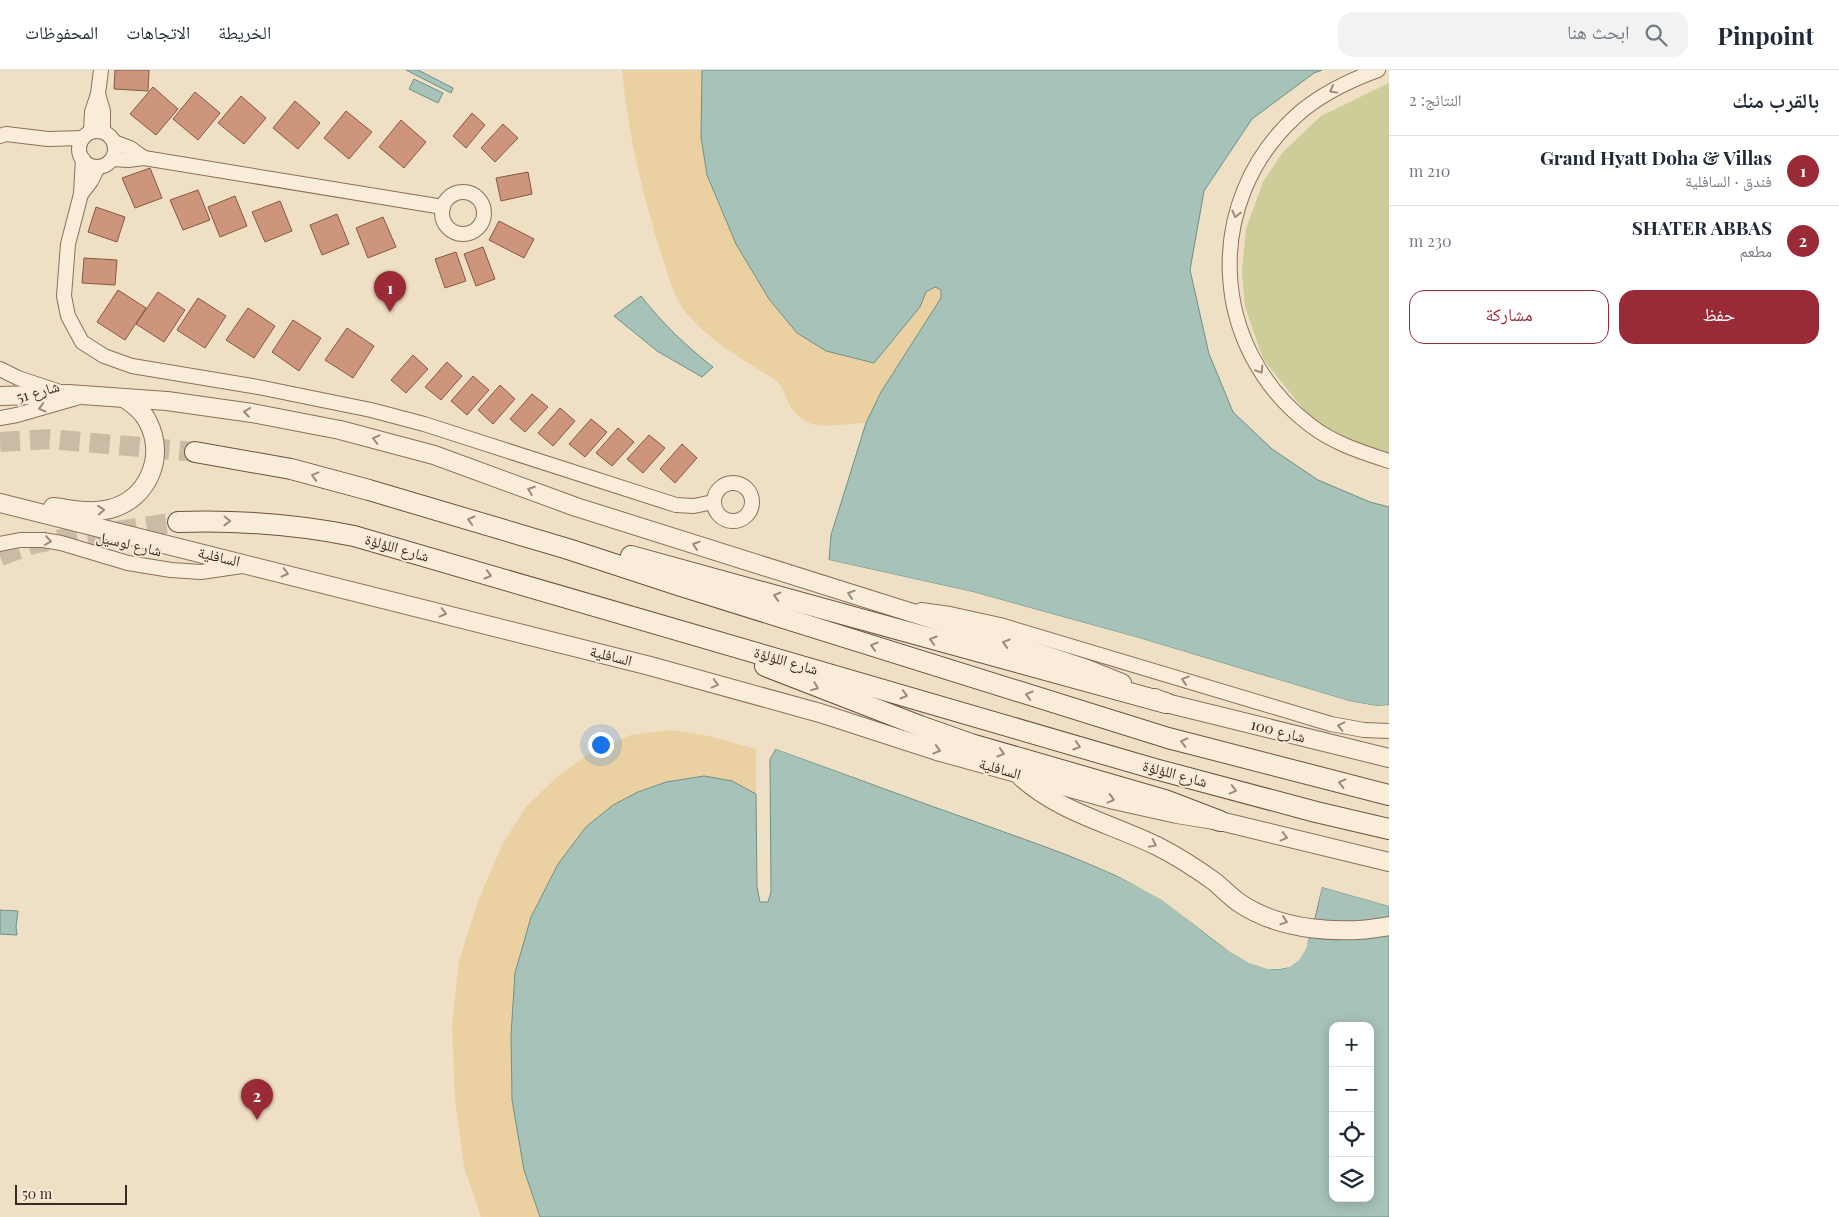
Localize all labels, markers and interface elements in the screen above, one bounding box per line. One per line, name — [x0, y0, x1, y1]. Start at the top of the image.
search box — [1338, 12, 1688, 57]
text: ابحث هنا — [1567, 18, 1630, 44]
text: Pinpoint — [1718, 19, 1814, 51]
text: المحفوظات — [25, 20, 98, 44]
text: الاتجاهات — [126, 20, 190, 44]
text: الخريطة — [218, 20, 271, 44]
icon: search — [1642, 21, 1670, 49]
one-way arrow — [1329, 83, 1338, 93]
text: بالقرب منك — [1732, 85, 1819, 113]
text: النتائج: 2 — [1409, 89, 1462, 110]
text: Grand Hyatt Doha & Villas — [1540, 144, 1772, 170]
text: 210 m — [1409, 160, 1450, 181]
text: 1 — [1800, 160, 1806, 181]
text: فندق · السافلية — [1685, 170, 1772, 191]
one-way arrow — [1231, 210, 1242, 219]
text: SHATER ABBAS — [1632, 214, 1772, 240]
text: 230 m — [1409, 230, 1452, 251]
text: 2 — [1799, 230, 1807, 251]
text: مطعم — [1740, 240, 1772, 261]
pin: 1 — [374, 271, 406, 312]
button: مشاركة — [1409, 290, 1609, 344]
button: حفظ — [1619, 290, 1819, 344]
one-way arrow — [1254, 365, 1263, 374]
street label: شارع 51 — [14, 375, 62, 408]
one-way arrow — [38, 402, 47, 413]
one-way arrow — [242, 407, 250, 418]
one-way arrow — [372, 434, 381, 445]
one-way arrow — [311, 471, 319, 481]
one-way arrow — [527, 486, 535, 496]
one-way arrow — [97, 505, 105, 516]
one-way arrow — [467, 515, 476, 525]
one-way arrow — [224, 516, 231, 526]
street label: شارع لوسيل — [94, 526, 164, 561]
street label: شارع اللؤلؤة — [363, 528, 432, 567]
one-way arrow — [45, 535, 53, 546]
one-way arrow — [693, 540, 701, 550]
street label: السافلية — [196, 541, 242, 571]
one-way arrow — [281, 567, 290, 578]
one-way arrow — [483, 569, 491, 579]
one-way arrow — [847, 589, 856, 599]
one-way arrow — [773, 592, 781, 602]
one-way arrow — [438, 607, 447, 618]
one-way arrow — [929, 635, 938, 646]
one-way arrow — [1002, 638, 1011, 648]
street label: السافلية — [588, 640, 634, 670]
street label: شارع اللؤلؤة — [752, 641, 821, 680]
one-way arrow — [870, 642, 879, 652]
one-way arrow — [1181, 676, 1189, 686]
one-way arrow — [710, 679, 718, 689]
one-way arrow — [811, 681, 819, 691]
one-way arrow — [900, 690, 908, 700]
one-way arrow — [1025, 690, 1034, 700]
street label: شارع 100 — [1248, 714, 1308, 747]
one-way arrow — [1336, 721, 1345, 732]
your location — [588, 732, 614, 758]
one-way arrow — [1181, 738, 1189, 748]
one-way arrow — [1072, 740, 1081, 751]
one-way arrow — [933, 745, 941, 755]
one-way arrow — [997, 747, 1005, 757]
street label: السافلية — [977, 753, 1024, 784]
street label: شارع اللؤلؤة — [1141, 755, 1210, 792]
one-way arrow — [1337, 778, 1346, 789]
one-way arrow — [1229, 784, 1238, 795]
one-way arrow — [1106, 793, 1115, 804]
one-way arrow — [1279, 831, 1287, 841]
one-way arrow — [1148, 838, 1157, 848]
one-way arrow — [1279, 916, 1288, 926]
map controls — [1329, 1022, 1374, 1202]
button: + — [1329, 1022, 1374, 1067]
button: − — [1329, 1067, 1374, 1112]
pin: 2 — [241, 1079, 273, 1120]
button: locate — [1329, 1112, 1374, 1157]
button: layers — [1329, 1157, 1374, 1202]
scale bar — [15, 1182, 128, 1205]
text: 50 m — [22, 1184, 52, 1203]

